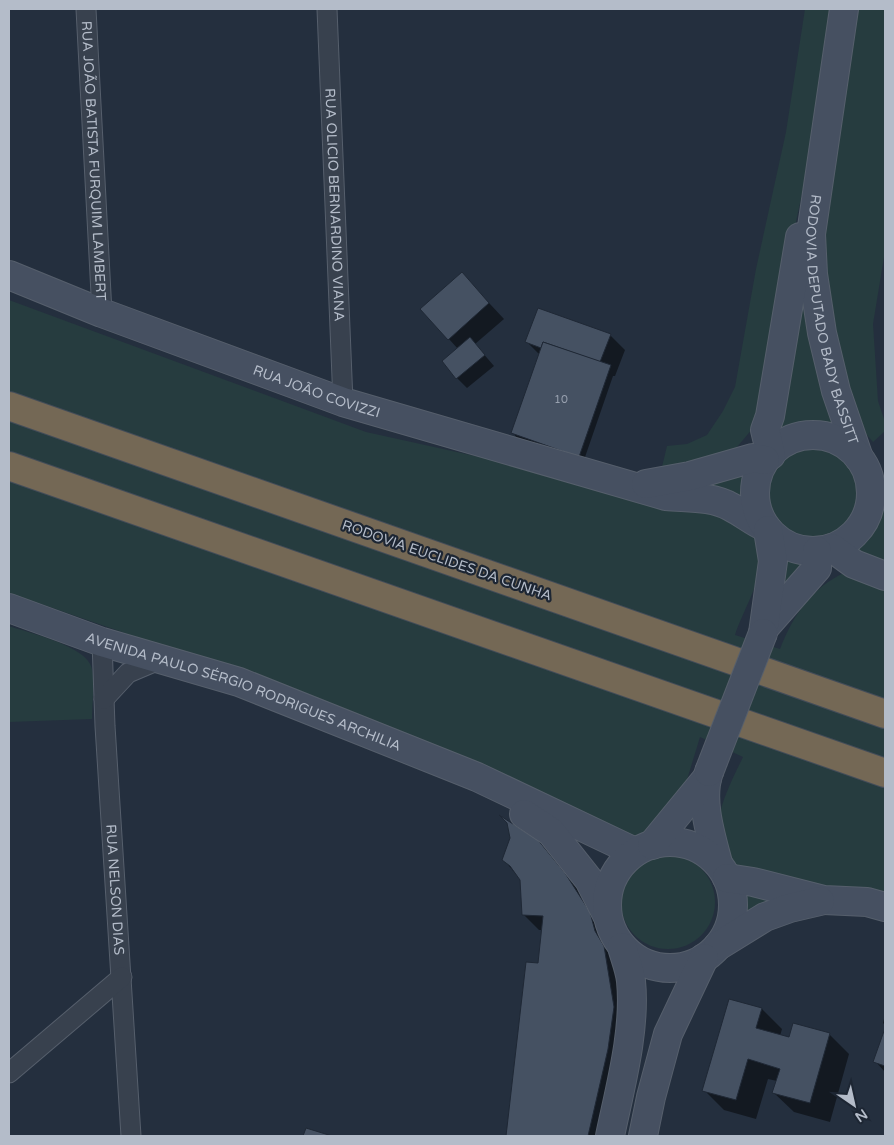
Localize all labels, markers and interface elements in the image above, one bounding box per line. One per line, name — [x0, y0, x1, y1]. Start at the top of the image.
street label: RUA JOÃO BATISTA FURQUIM LAMBERT — [78, 20, 109, 302]
street label: RUA OLICIO BERNARDINO VIANA — [321, 88, 348, 322]
street label: RODOVIA DEPUTADO BADY BASSITT — [802, 193, 862, 447]
street label: RUA JOÃO COVIZZI — [251, 362, 382, 421]
house number: 10 — [554, 393, 568, 406]
street label: RODOVIA EUCLIDES DA CUNHA — [340, 516, 554, 604]
street label: AVENIDA PAULO SÉRGIO RODRIGUES ARCHILIA — [83, 629, 404, 755]
street label: RUA NELSON DIAS — [102, 824, 128, 956]
north arrow — [829, 1080, 879, 1130]
text: N — [852, 1105, 870, 1126]

